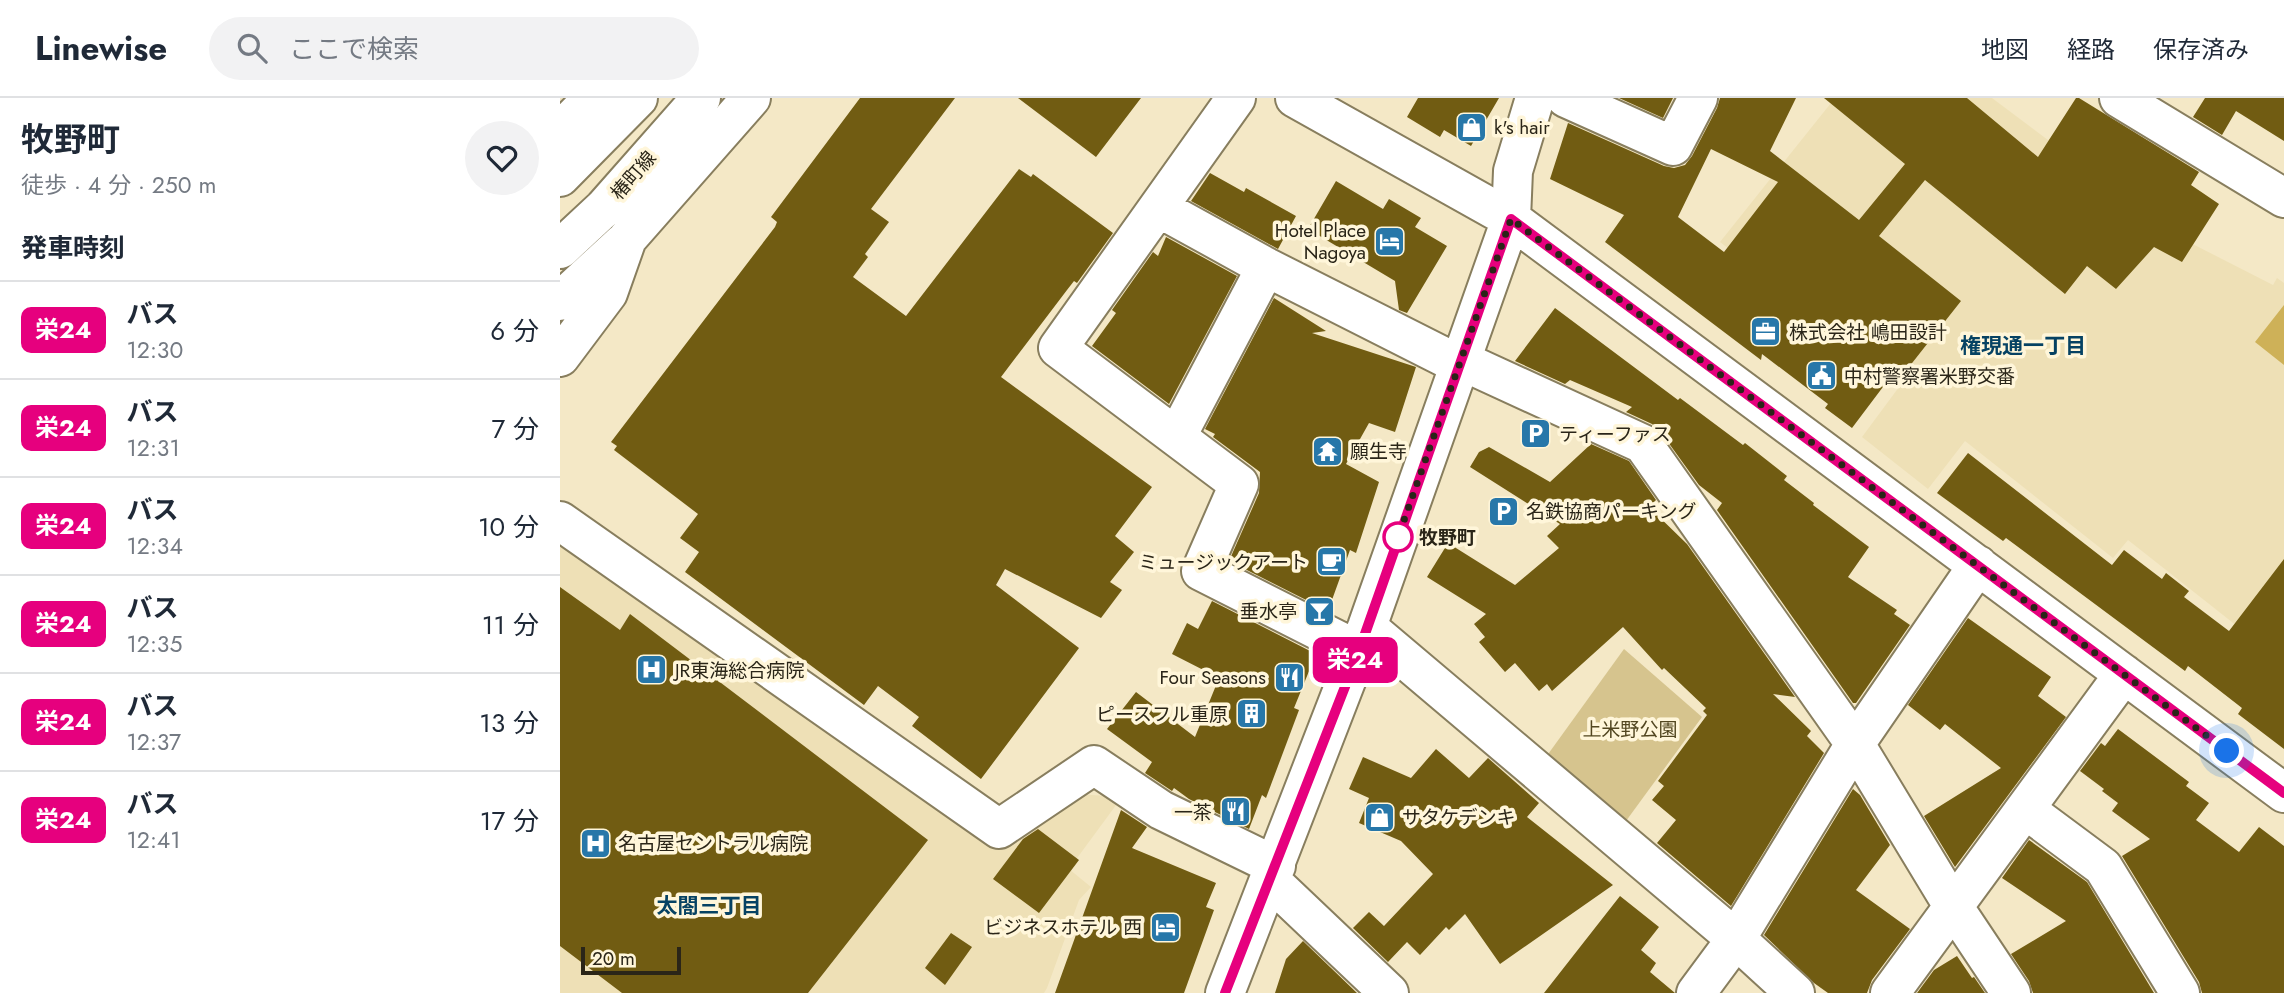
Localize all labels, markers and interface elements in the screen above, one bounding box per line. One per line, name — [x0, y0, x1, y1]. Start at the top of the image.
search box — [209, 17, 699, 80]
text: Linewise — [35, 25, 167, 72]
icon: search — [233, 29, 271, 67]
text: ここで検索 — [289, 30, 419, 68]
text: 地図 — [1981, 32, 2029, 67]
text: 経路 — [2067, 32, 2115, 67]
text: 保存済み — [2153, 32, 2249, 67]
shop icon: k's hair — [1454, 110, 1488, 144]
place label: k's hair — [1494, 114, 1550, 141]
text: 牧野町 — [21, 116, 120, 163]
button: heart — [465, 121, 539, 195]
street label: 椿町線 — [604, 145, 662, 206]
text: 徒歩 · 4 分 · 250 m — [21, 168, 216, 202]
place label: Hotel Place Nagoya — [1275, 217, 1366, 266]
hotel icon: Hotel Place Nagoya — [1372, 224, 1406, 258]
text: 発車時刻 — [21, 229, 125, 267]
text: バス — [127, 295, 179, 333]
text: 栄24 — [35, 312, 92, 347]
text: 6 分 — [490, 312, 539, 350]
office icon: 株式会社 嶋田設計 — [1749, 315, 1783, 349]
place label: 株式会社 嶋田設計 — [1789, 319, 1947, 346]
district label: 権現通一丁目 — [1960, 331, 2086, 361]
text: 12:30 — [127, 333, 183, 367]
public building icon: 中村警察署米野交番 — [1804, 359, 1838, 393]
place label: 中村警察署米野交番 — [1844, 363, 2015, 390]
text: バス — [127, 393, 179, 431]
text: 栄24 — [35, 410, 92, 445]
text: 7 分 — [492, 410, 539, 448]
parking icon: ティーファス — [1519, 417, 1553, 451]
place label: ティーファス — [1559, 421, 1671, 448]
text: 12:31 — [127, 431, 180, 465]
temple icon: 願生寺 — [1310, 434, 1344, 468]
place label: 願生寺 — [1350, 438, 1407, 465]
text: バス — [127, 491, 179, 529]
parking icon: 名鉄協商パーキング — [1486, 494, 1520, 528]
place label: 名鉄協商パーキング — [1526, 498, 1696, 525]
text: 栄24 — [35, 508, 92, 543]
text: 10 分 — [478, 508, 539, 546]
marker: 牧野町 — [1383, 522, 1413, 552]
place label: 牧野町 — [1419, 524, 1476, 551]
text: 12:34 — [127, 529, 183, 563]
cafe icon: ミュージックアート — [1314, 545, 1348, 579]
place label: ミュージックアート — [1139, 549, 1308, 576]
text: バス — [127, 589, 179, 627]
bar icon: 垂水亭 — [1303, 594, 1337, 628]
place label: 垂水亭 — [1240, 598, 1297, 625]
text: 栄24 — [35, 606, 92, 641]
text: 11 分 — [482, 606, 539, 644]
text: 12:35 — [127, 627, 182, 661]
line badge: 栄24 — [1315, 637, 1395, 683]
text: 栄24 — [1327, 642, 1383, 677]
hospital icon: JR東海総合病院 — [635, 653, 669, 687]
place label: JR東海総合病院 — [672, 657, 804, 684]
restaurant icon: Four Seasons — [1272, 660, 1306, 694]
place label: Four Seasons — [1160, 664, 1266, 691]
text: バス — [127, 687, 179, 725]
building icon: ピースフル重原 — [1234, 697, 1268, 731]
place label: ピースフル重原 — [1096, 701, 1228, 728]
text: 栄24 — [35, 704, 92, 739]
text: 13 分 — [479, 704, 539, 742]
park label: 上米野公園 — [1582, 716, 1678, 743]
text: 12:37 — [127, 725, 181, 759]
your location — [2209, 733, 2244, 768]
text: バス — [127, 785, 179, 823]
restaurant icon: 一茶 — [1218, 795, 1252, 829]
place label: 一茶 — [1174, 799, 1212, 826]
shop icon: サタケデンキ — [1362, 800, 1396, 834]
text: 栄24 — [35, 802, 92, 837]
text: 17 分 — [480, 802, 539, 840]
place label: サタケデンキ — [1402, 804, 1516, 831]
text: 12:41 — [127, 823, 181, 857]
hospital icon: 名古屋セントラル病院 — [578, 826, 612, 860]
place label: 名古屋セントラル病院 — [618, 830, 808, 857]
district label: 太閤三丁目 — [657, 891, 762, 921]
hotel icon: ビジネスホテル 西 — [1148, 910, 1182, 944]
place label: ビジネスホテル 西 — [984, 914, 1142, 941]
scale bar — [581, 944, 681, 976]
text: 20 m — [592, 945, 635, 972]

